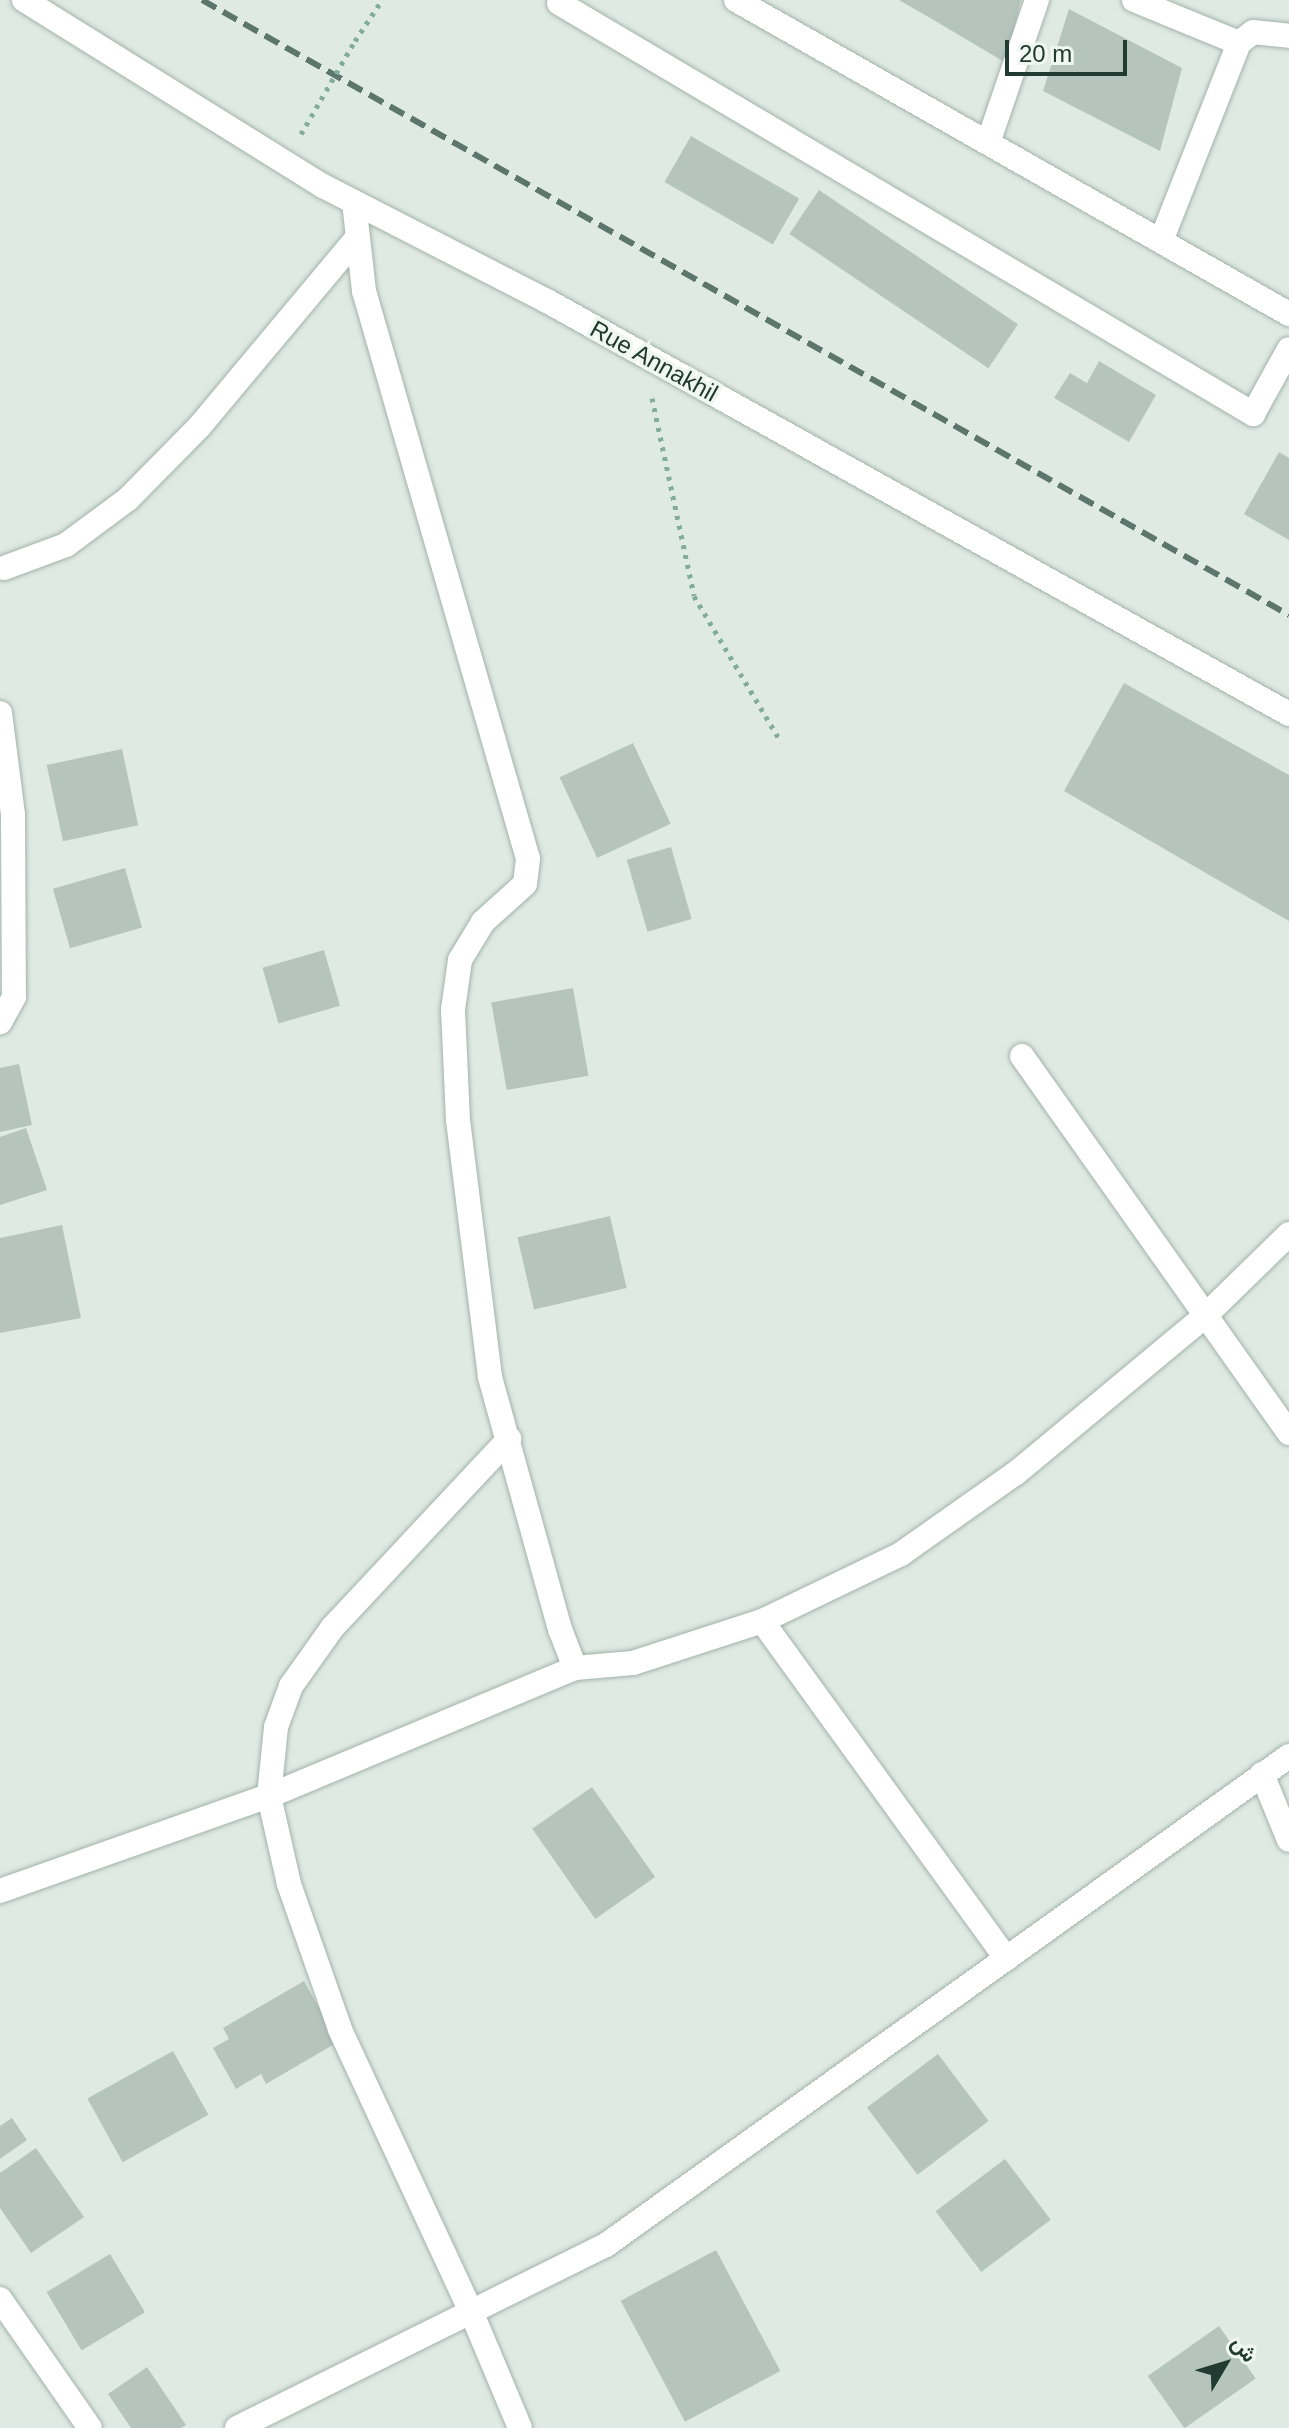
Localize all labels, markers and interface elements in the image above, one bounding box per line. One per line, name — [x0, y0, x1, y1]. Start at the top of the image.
scale bar — [1009, 24, 1131, 74]
text: 20 m — [1019, 40, 1072, 67]
street label: Rue Annakhil — [585, 314, 723, 408]
north arrow — [1185, 2324, 1265, 2404]
text: ش — [1226, 2331, 1262, 2367]

